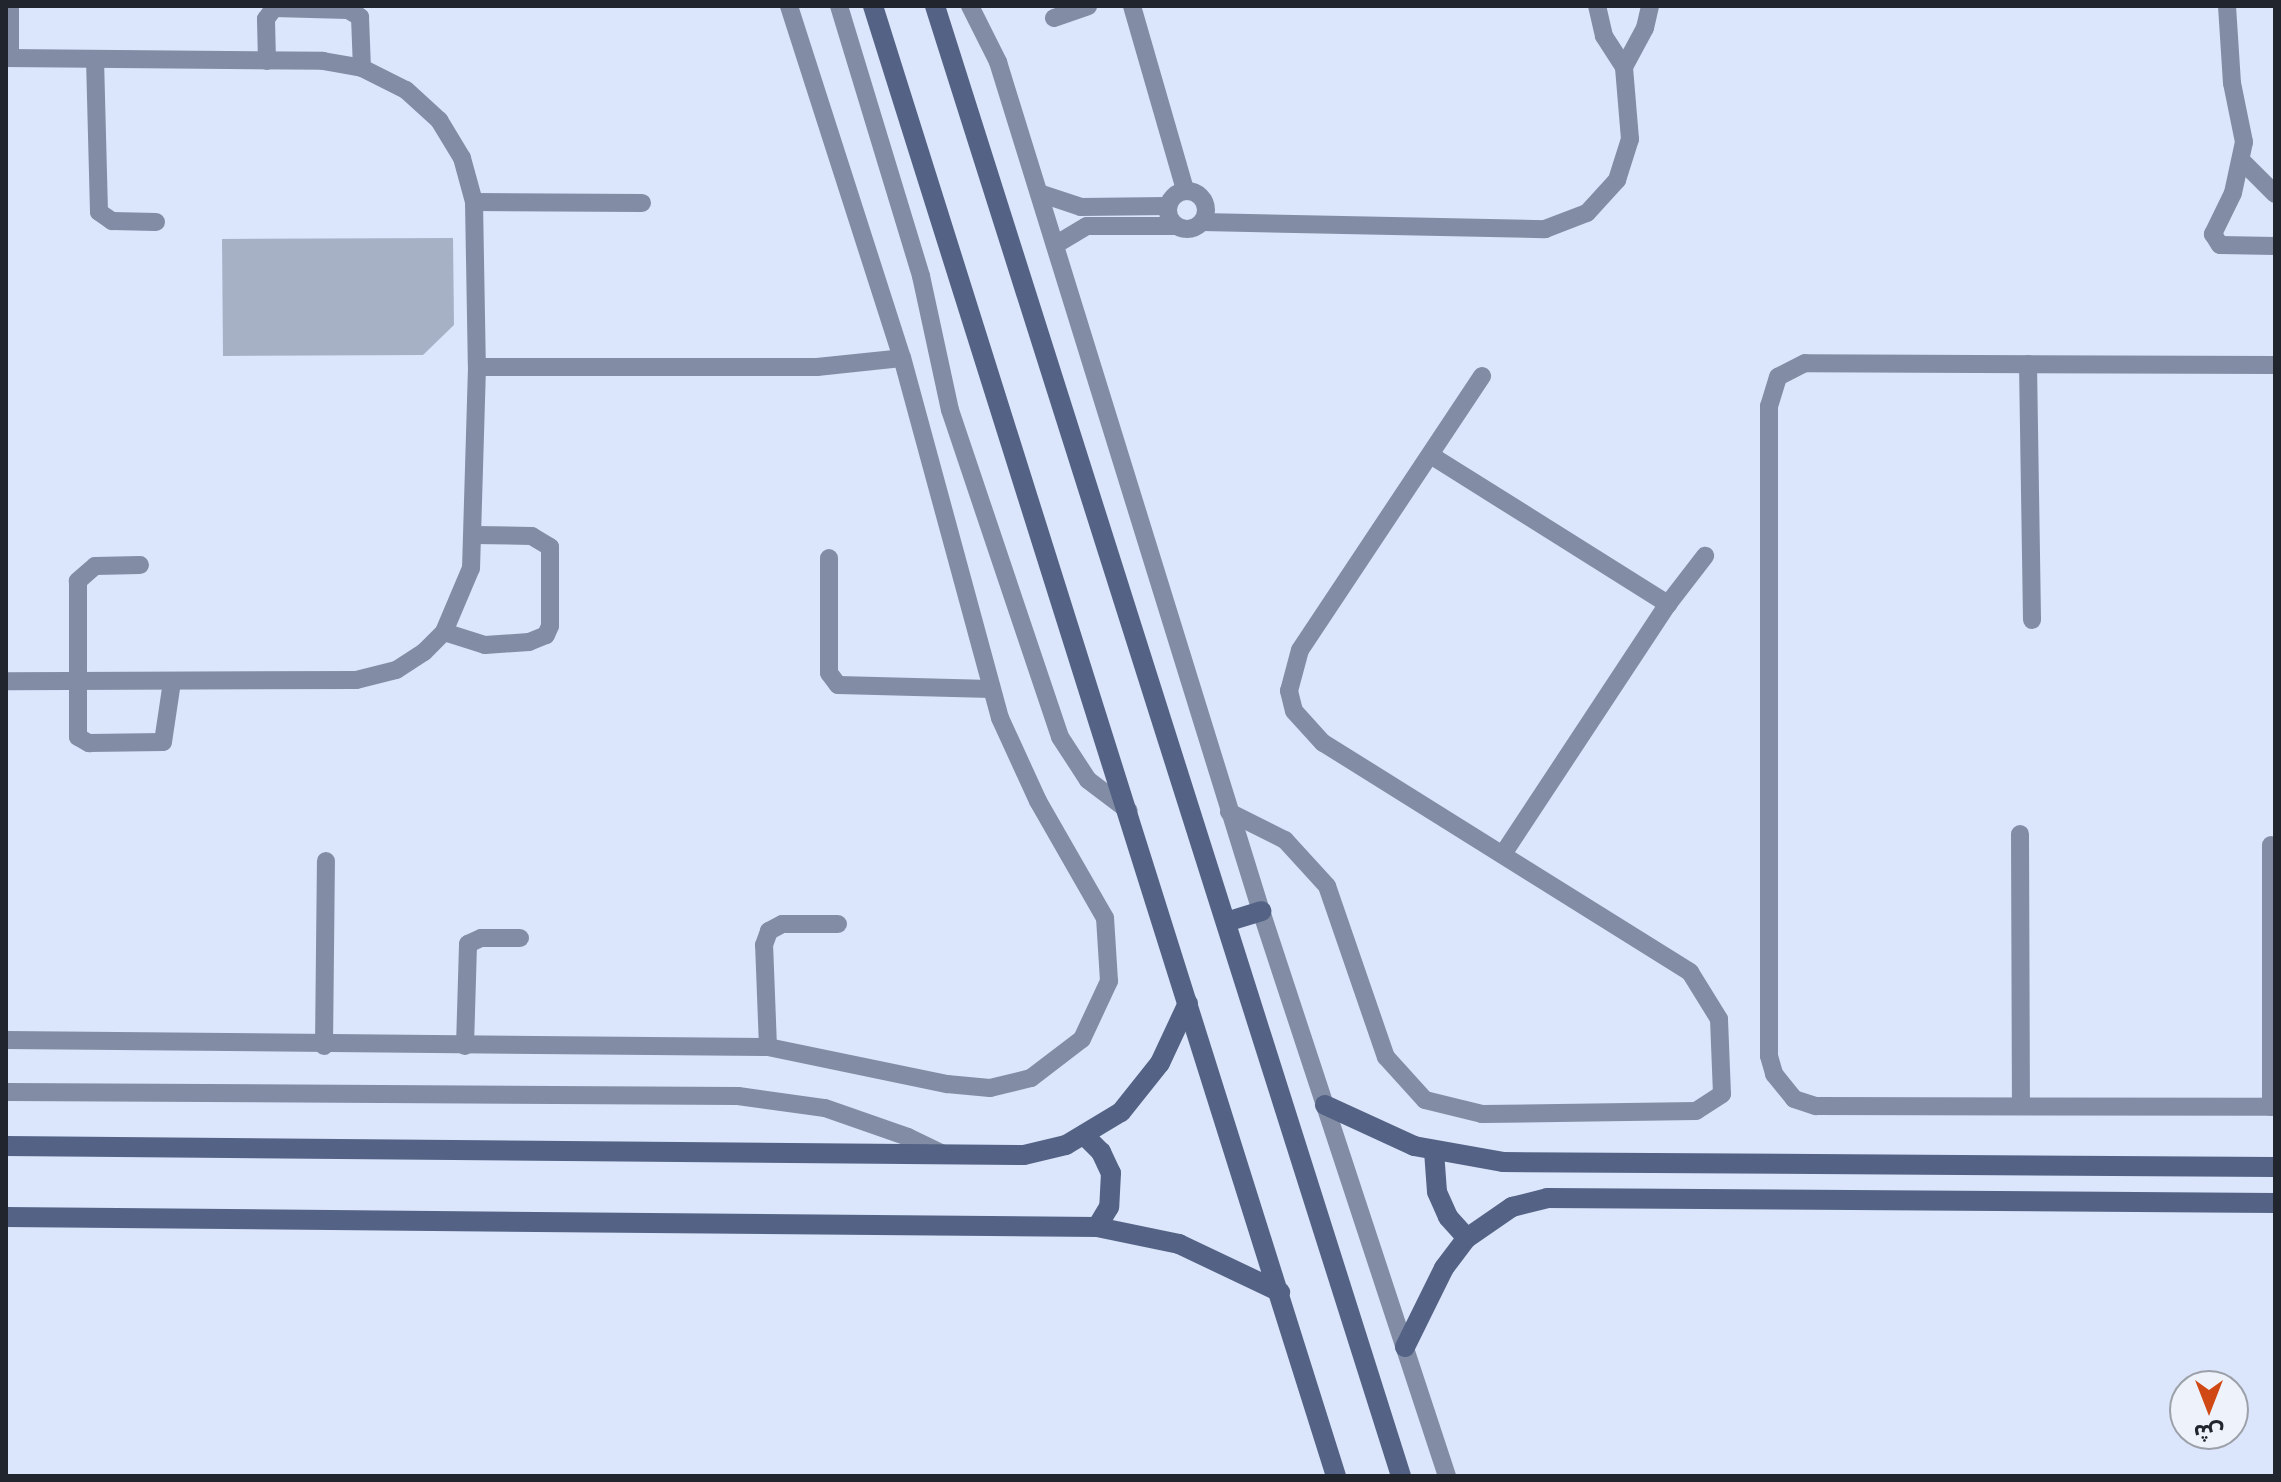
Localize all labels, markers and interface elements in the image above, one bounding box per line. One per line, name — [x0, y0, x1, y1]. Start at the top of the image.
north arrow — [2169, 1370, 2249, 1450]
text: ش — [2194, 1420, 2224, 1445]

